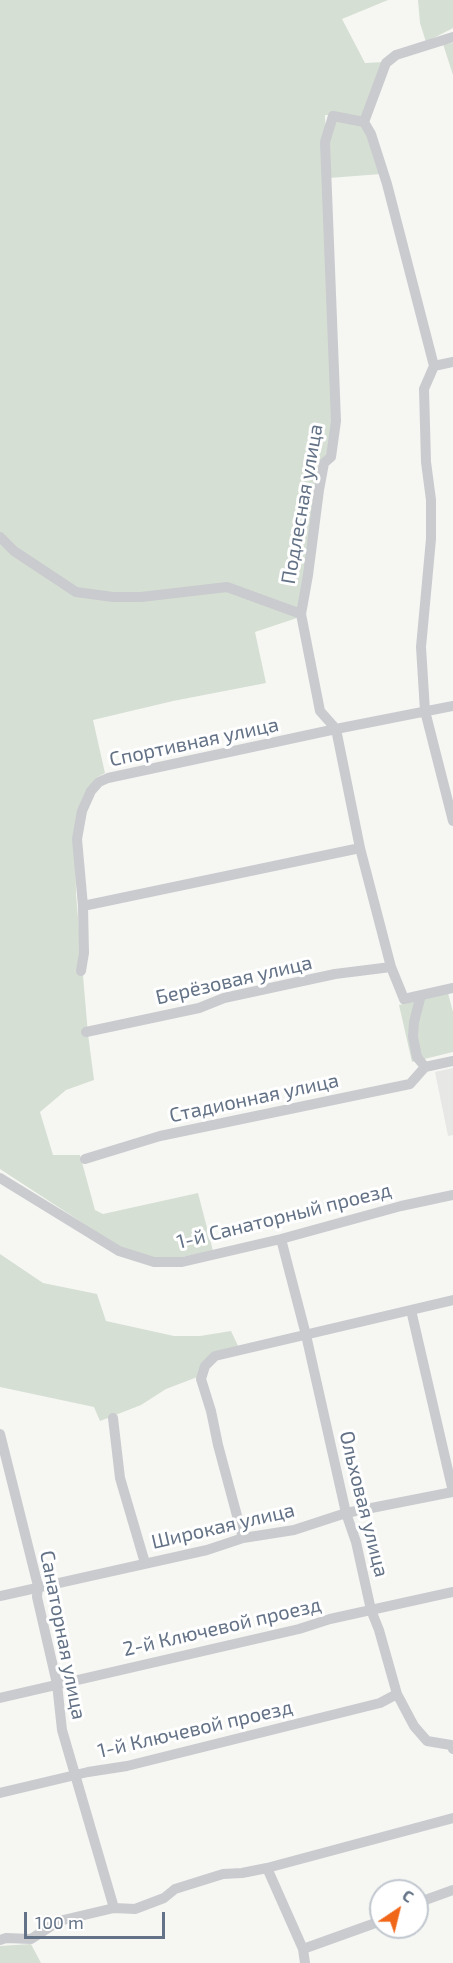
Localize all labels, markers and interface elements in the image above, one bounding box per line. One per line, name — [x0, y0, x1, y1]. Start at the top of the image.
street label: Подлесная улица — [276, 422, 328, 586]
street label: Спортивная улица — [107, 712, 281, 772]
street label: Берёзовая улица — [153, 950, 315, 1010]
street label: Стадионная улица — [167, 1068, 341, 1128]
street label: 1-й Санаторный проезд — [174, 1178, 394, 1254]
street label: Ольховая улица — [334, 1428, 394, 1580]
street label: Широкая улица — [149, 1498, 297, 1554]
street label: Санаторная улица — [35, 1548, 91, 1722]
street label: 2-й Ключевой проезд — [121, 1593, 323, 1661]
street label: 1-й Ключевой проезд — [95, 1695, 295, 1763]
north arrow — [369, 1879, 429, 1939]
text: С — [399, 1885, 418, 1906]
scale bar — [27, 1900, 168, 1938]
text: 100 m — [35, 1911, 84, 1933]

